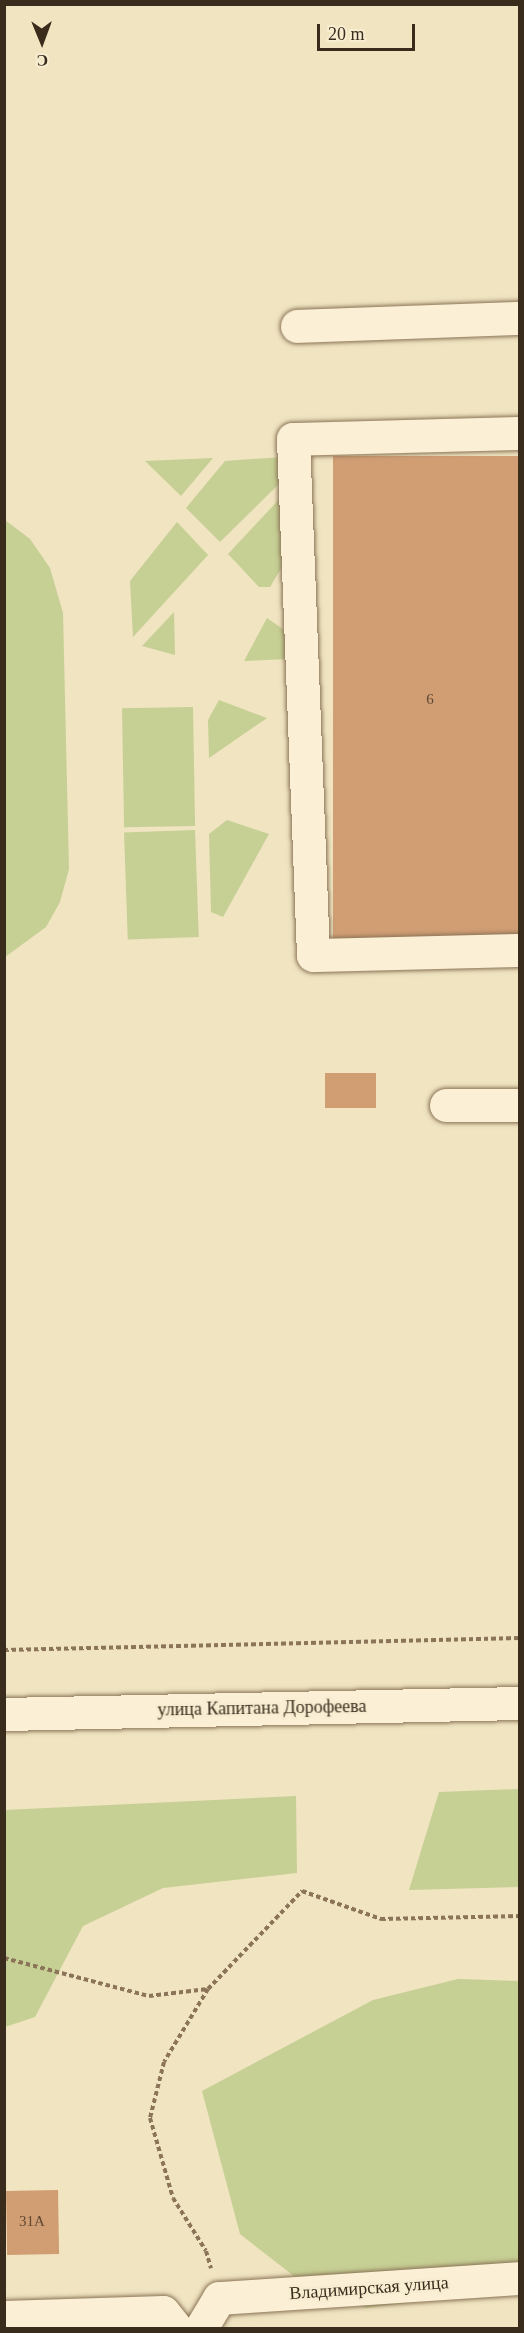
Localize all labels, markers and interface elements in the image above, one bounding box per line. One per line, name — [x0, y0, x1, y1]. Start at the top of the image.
north arrow — [12, 12, 72, 72]
scale bar — [320, 12, 418, 50]
text: 20 m — [328, 24, 365, 44]
text: С — [36, 52, 48, 69]
house number: 6 — [426, 691, 434, 709]
street label: улица Капитана Дорофеева — [157, 1695, 367, 1721]
house number: 31А — [19, 2213, 45, 2231]
street label: Владимирская улица — [289, 2272, 449, 2304]

